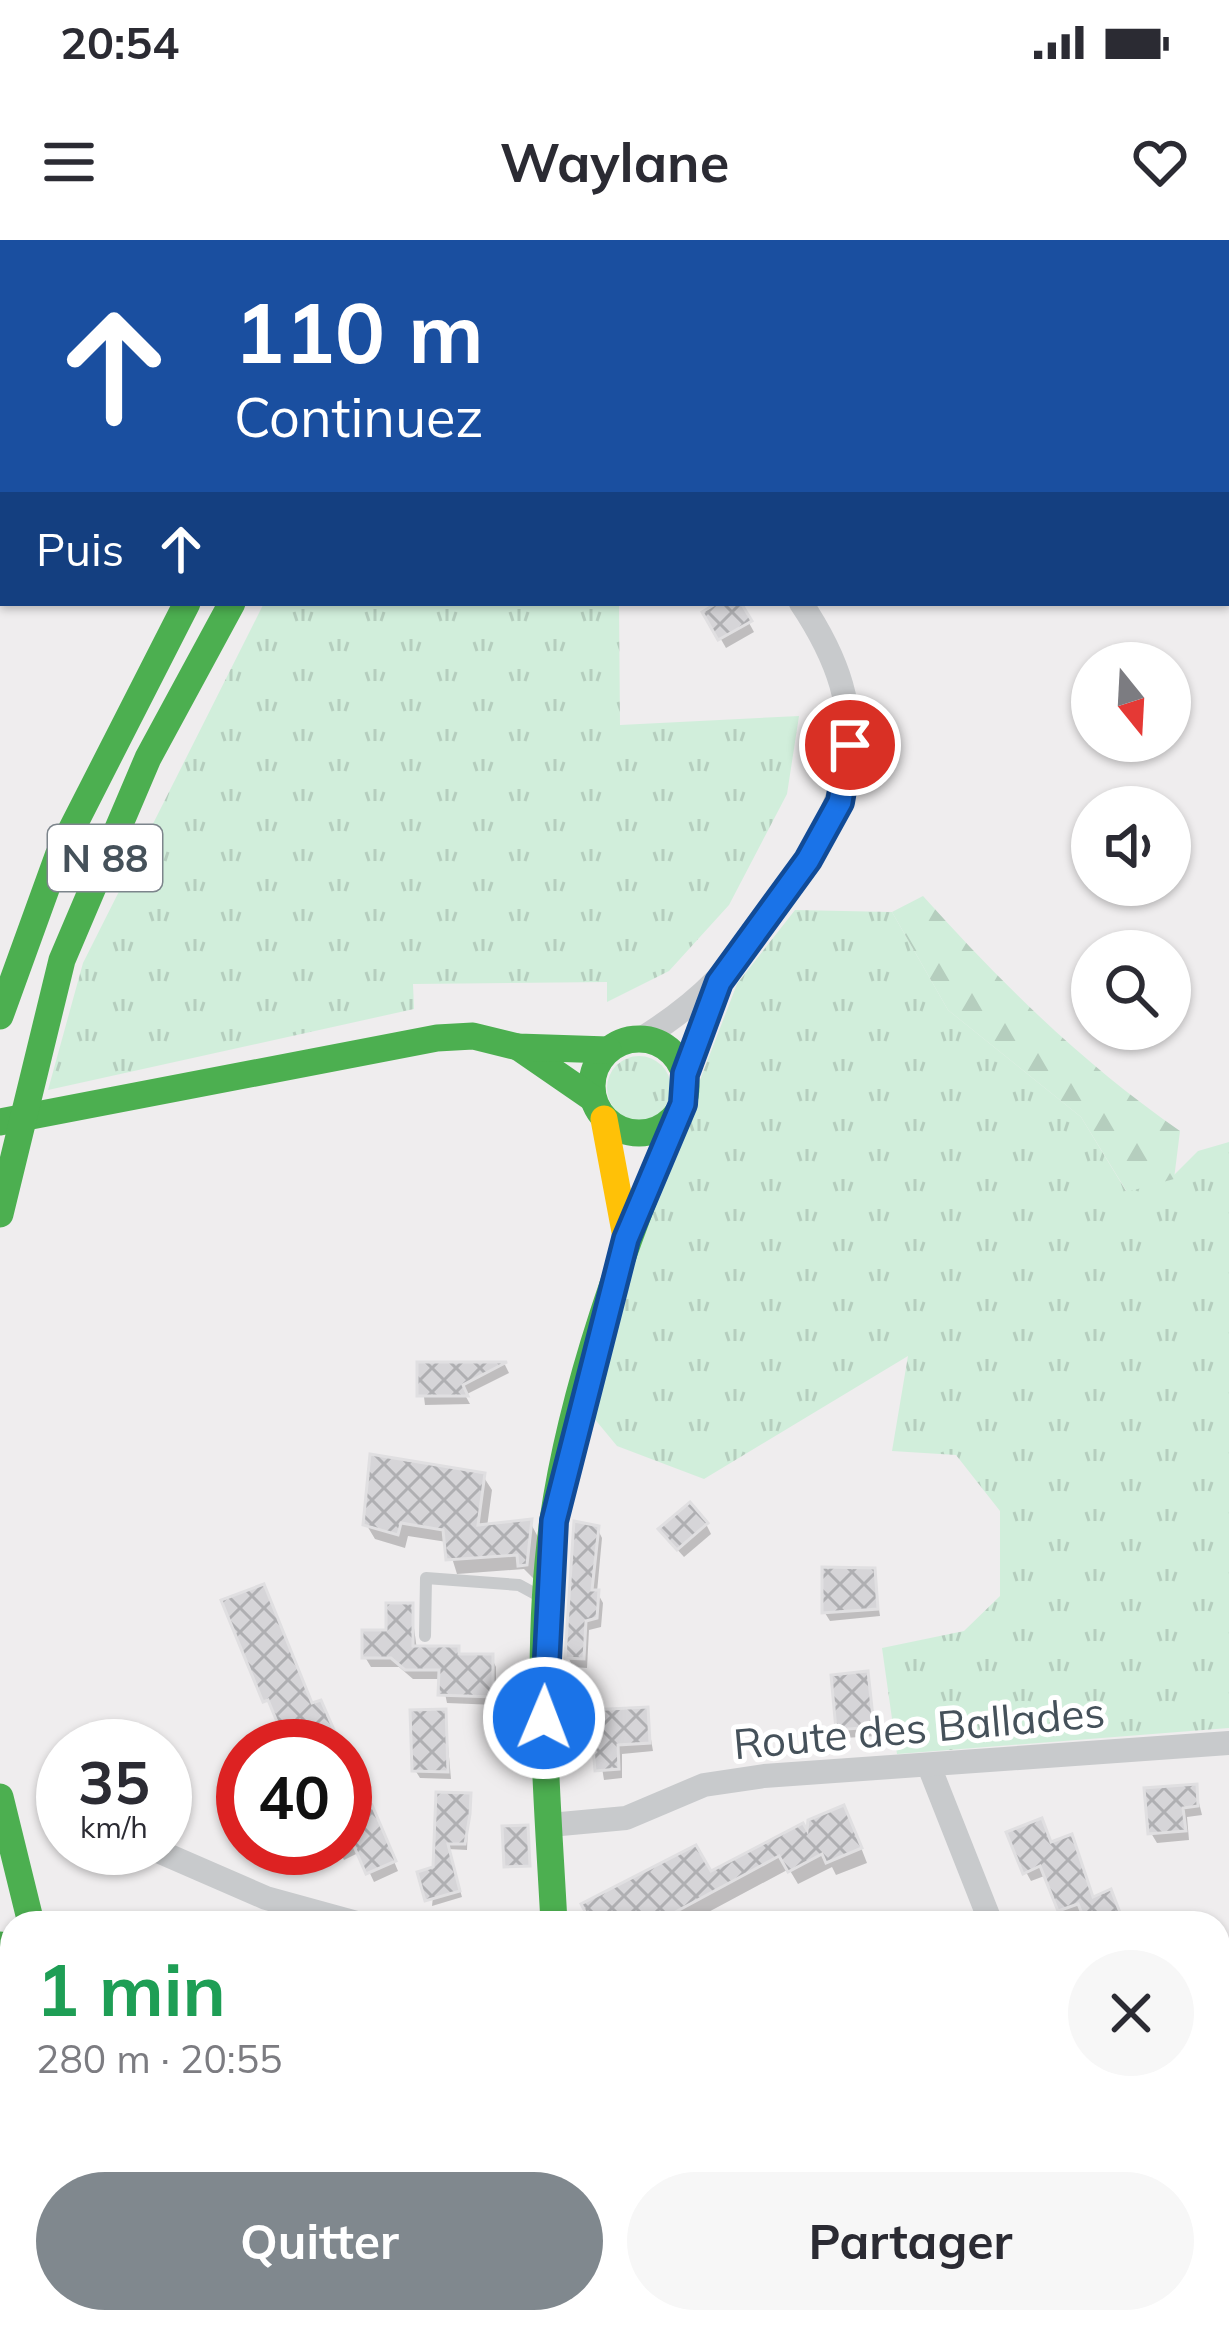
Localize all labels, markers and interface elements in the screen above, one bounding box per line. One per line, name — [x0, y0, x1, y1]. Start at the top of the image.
text: 20:54 — [60, 14, 179, 70]
text: Waylane — [500, 128, 729, 196]
icon: menu — [36, 129, 102, 195]
icon: heart — [1127, 129, 1193, 195]
text: 110 m — [234, 279, 484, 384]
icon: ahead — [36, 288, 192, 444]
text: Continuez — [234, 383, 483, 451]
icon: ahead — [148, 516, 214, 582]
text: Puis — [36, 521, 124, 577]
north arrow — [1071, 642, 1191, 762]
map controls — [1071, 642, 1191, 1050]
pin — [799, 694, 901, 796]
icon: arrive — [817, 712, 883, 778]
button: sound — [1071, 786, 1191, 906]
road number: N 88 — [48, 825, 162, 891]
button: search — [1071, 930, 1191, 1050]
position arrow — [481, 1655, 607, 1781]
street label: Route des Ballades — [731, 1685, 1107, 1770]
speed limit sign: 40 — [216, 1719, 372, 1875]
text: 35 — [78, 1744, 150, 1819]
text: km/h — [80, 1808, 148, 1846]
text: 1 min — [36, 1944, 226, 2034]
button: close — [1068, 1950, 1194, 2076]
text: 280 m · 20:55 — [36, 2034, 282, 2083]
button: Quitter — [36, 2172, 603, 2310]
button: Partager — [627, 2172, 1194, 2310]

